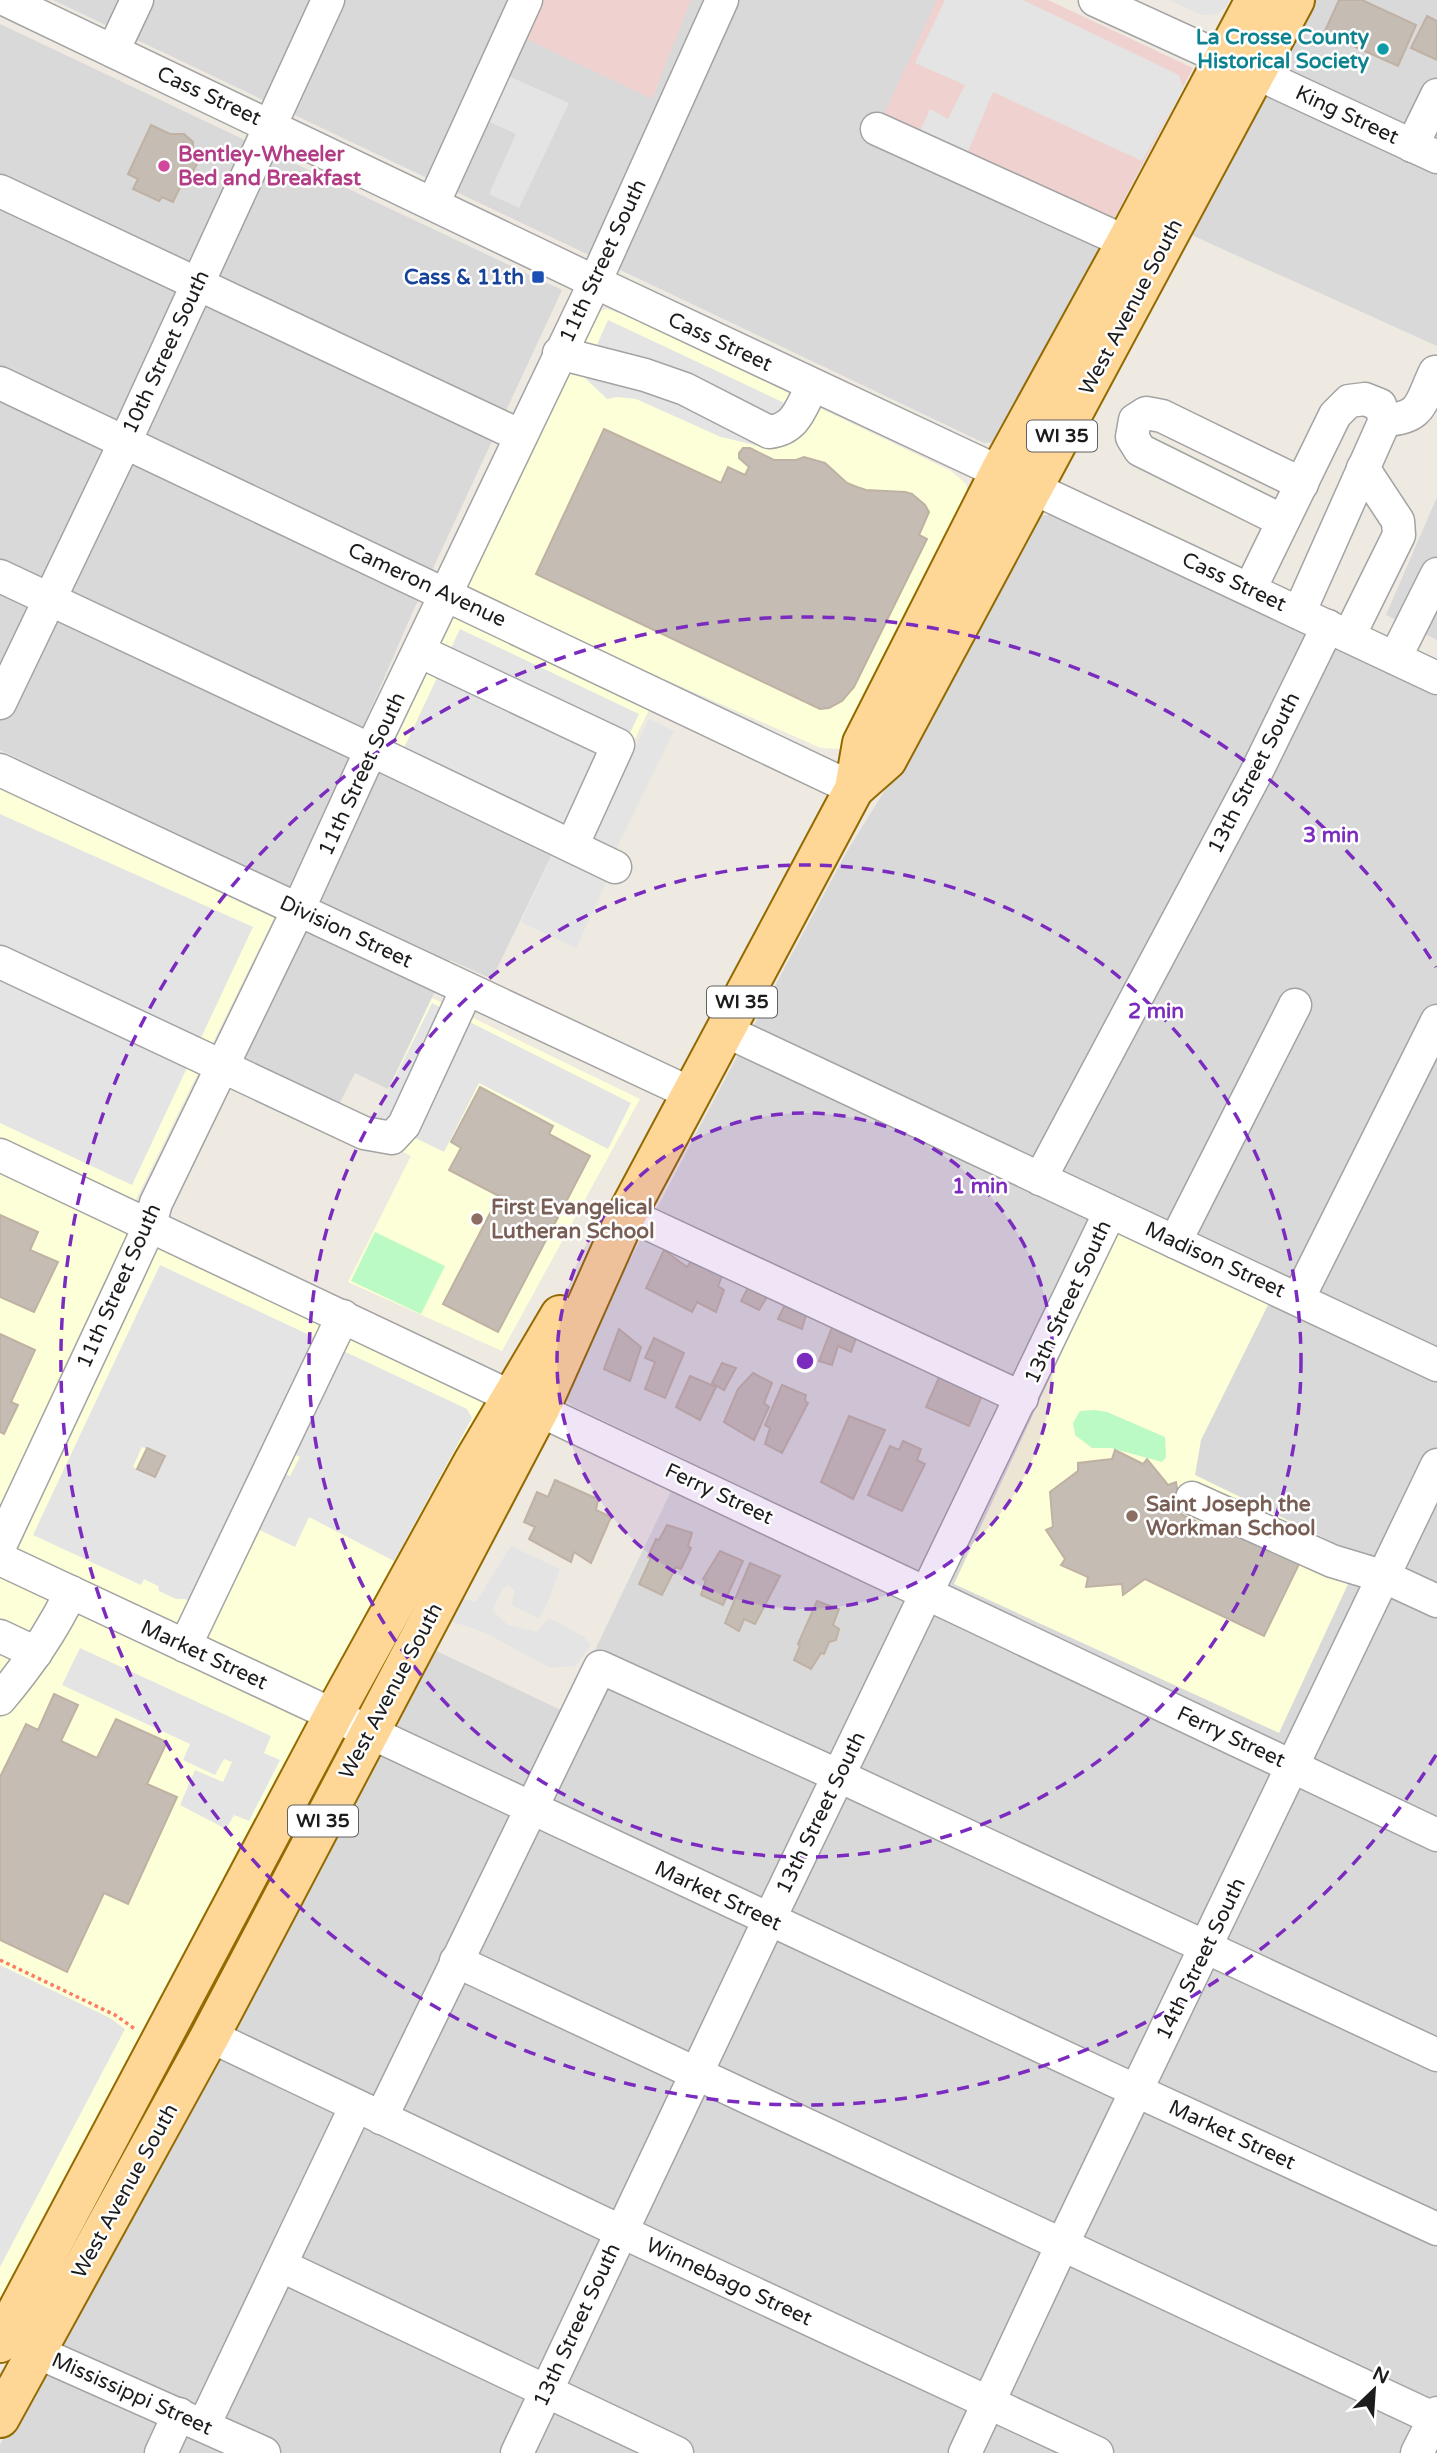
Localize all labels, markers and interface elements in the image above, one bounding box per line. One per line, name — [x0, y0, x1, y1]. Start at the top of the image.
place label: La Crosse County Historical Society — [1196, 25, 1370, 74]
marker: La Crosse County Historical Society — [1375, 41, 1391, 57]
street label: Cass Street — [153, 61, 265, 131]
street label: King Street — [1291, 80, 1403, 150]
place label: Bentley-Wheeler Bed and Breakfast — [178, 142, 361, 191]
marker: Bentley-Wheeler Bed and Breakfast — [156, 158, 172, 174]
street label: 11th Street South — [554, 175, 652, 347]
street label: West Avenue South — [1074, 215, 1188, 399]
place label: Cass & 11th — [404, 265, 524, 290]
street label: 10th Street South — [117, 266, 215, 438]
marker: Cass & 11th — [530, 269, 546, 285]
street label: Cass Street — [664, 307, 776, 377]
road number: WI 35 — [1027, 420, 1097, 452]
street label: Cameron Avenue — [344, 537, 510, 633]
street label: Cass Street — [1178, 547, 1290, 617]
street label: 11th Street South — [313, 688, 411, 860]
street label: 13th Street South — [1203, 688, 1305, 858]
text: 3 min — [1303, 823, 1359, 848]
street label: Division Street — [276, 890, 416, 974]
road number: WI 35 — [707, 986, 777, 1018]
text: 2 min — [1128, 999, 1184, 1024]
text: 1 min — [952, 1174, 1008, 1199]
place label: First Evangelical Lutheran School — [491, 1195, 654, 1244]
street label: 11th Street South — [71, 1200, 167, 1372]
marker: First Evangelical Lutheran School — [469, 1211, 485, 1227]
street label: 13th Street South — [1019, 1216, 1117, 1388]
street label: Madison Street — [1141, 1217, 1289, 1303]
centre of rings — [793, 1349, 817, 1373]
street label: Ferry Street — [661, 1458, 777, 1530]
place label: Saint Joseph the Workman School — [1146, 1492, 1316, 1541]
marker: Saint Joseph the Workman School — [1124, 1508, 1140, 1524]
street label: West Avenue South — [334, 1599, 448, 1783]
street label: Market Street — [137, 1615, 271, 1695]
street label: Ferry Street — [1173, 1701, 1289, 1773]
street label: 13th Street South — [771, 1728, 871, 1898]
road number: WI 35 — [288, 1806, 358, 1837]
street label: Market Street — [651, 1856, 785, 1936]
street label: 14th Street South — [1151, 1874, 1251, 2044]
street label: Market Street — [1165, 2095, 1299, 2175]
street label: West Avenue South — [67, 2099, 183, 2283]
street label: Winnebago Street — [642, 2233, 816, 2331]
street label: 13th Street South — [528, 2239, 626, 2411]
street label: Mississippi Street — [48, 2347, 216, 2441]
north arrow — [1339, 2355, 1409, 2425]
text: N — [1369, 2362, 1392, 2389]

